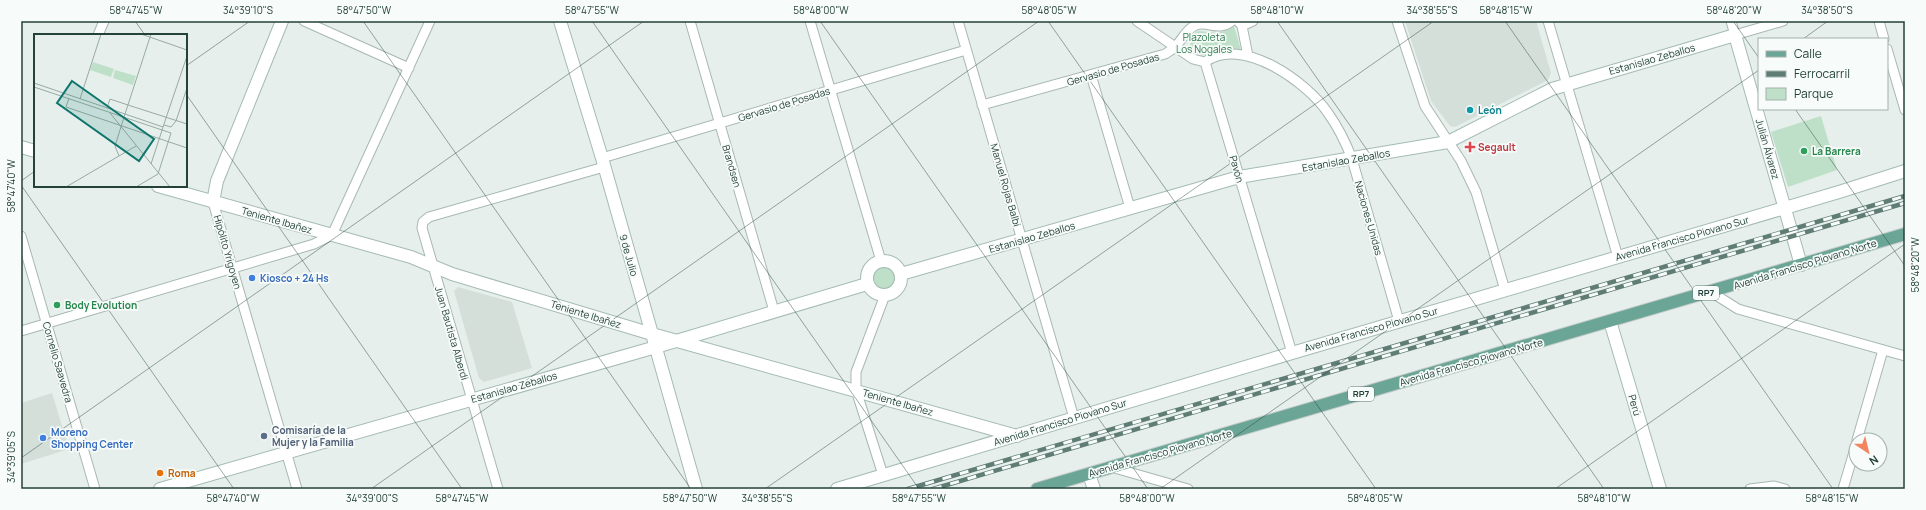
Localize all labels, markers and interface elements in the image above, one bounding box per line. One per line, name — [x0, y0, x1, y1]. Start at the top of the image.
text: 58°47'45"W — [110, 3, 163, 17]
text: 34°39'10"S — [223, 3, 273, 17]
text: 58°47'50"W — [337, 3, 392, 17]
text: 58°47'55"W — [565, 3, 620, 17]
text: 58°48'00"W — [793, 3, 849, 17]
text: 58°48'05"W — [1021, 3, 1077, 17]
text: 58°48'10"W — [1250, 3, 1304, 17]
text: 34°38'55"S — [1406, 3, 1458, 17]
text: 58°48'15"W — [1480, 3, 1533, 17]
text: 58°48'20"W — [1707, 3, 1762, 17]
text: 34°38'50"S — [1801, 3, 1853, 17]
park label: Plazoleta Los Nogales — [1176, 30, 1232, 56]
inset map — [34, 34, 187, 187]
legend — [1758, 38, 1888, 110]
street label: Estanislao Zeballos — [1607, 40, 1697, 78]
text: Calle — [1794, 45, 1822, 62]
street label: Gervasio de Posadas — [1065, 49, 1161, 89]
text: Ferrocarril — [1794, 65, 1850, 82]
street label: Gervasio de Posadas — [736, 83, 832, 125]
text: Parque — [1794, 85, 1833, 102]
place label: León — [1478, 103, 1502, 117]
marker: León — [1465, 105, 1475, 115]
street label: Julián Álvarez — [1753, 117, 1783, 181]
place label: Segault — [1478, 140, 1516, 154]
street label: Manuel Rojas Balbi — [987, 142, 1025, 228]
marker: Segault — [1465, 142, 1475, 152]
street label: Brandsen — [719, 143, 745, 189]
place label: La Barrera — [1812, 144, 1861, 158]
street label: Estanislao Zeballos — [1301, 145, 1391, 175]
marker: La Barrera — [1799, 146, 1809, 156]
street label: Pavón — [1226, 154, 1248, 184]
text: 58°47'40"W — [4, 159, 18, 213]
street label: Naciones Unidas — [1352, 179, 1386, 257]
street label: Teniente Ibañez — [240, 203, 314, 237]
street label: Avenida Francisco Piovano Sur — [1614, 212, 1751, 264]
street label: Hipólito Yrigoyen — [211, 213, 245, 291]
street label: Estanislao Zeballos — [987, 218, 1077, 256]
street label: 9 de Julio — [616, 232, 642, 278]
street label: Avenida Francisco Piovano Norte — [1732, 236, 1878, 292]
text: 58°48'20"W — [1908, 237, 1922, 293]
place label: Kiosco + 24 Hs — [260, 271, 329, 285]
marker: Kiosco + 24 Hs — [247, 273, 257, 283]
street label: Juan Bautista Alberdi — [432, 284, 472, 382]
road number: RP7 — [1693, 286, 1719, 300]
street label: Teniente Ibañez — [549, 297, 623, 331]
place label: Body Evolution — [65, 298, 137, 312]
marker: Body Evolution — [52, 300, 62, 310]
street label: Avenida Francisco Piovano Sur — [1303, 303, 1440, 355]
street label: Cornelio Saavedra — [40, 320, 76, 404]
street label: Avenida Francisco Piovano Norte — [1398, 335, 1545, 389]
street label: Estanislao Zeballos — [469, 368, 559, 406]
street label: Teniente Ibañez — [861, 385, 935, 419]
road number: RP7 — [1348, 387, 1374, 401]
street label: Perú — [1625, 393, 1645, 417]
street label: Avenida Francisco Piovano Sur — [992, 395, 1129, 449]
place label: Comisaría de la Mujer y la Familia — [272, 423, 354, 449]
place label: Moreno Shopping Center — [51, 425, 133, 451]
street label: Avenida Francisco Piovano Norte — [1087, 426, 1234, 480]
text: 34°39'05"S — [4, 431, 18, 483]
marker: Comisaría de la Mujer y la Familia — [259, 431, 269, 441]
north arrow — [1848, 432, 1888, 472]
marker: Moreno Shopping Center — [38, 433, 48, 443]
text: N — [1866, 452, 1882, 469]
place label: Roma — [168, 466, 196, 480]
marker: Roma — [155, 468, 165, 478]
text: 58°47'40"W — [206, 491, 260, 505]
text: 34°39'00"S — [346, 491, 398, 505]
text: 58°47'45"W — [436, 491, 489, 505]
text: 58°47'50"W — [663, 491, 718, 505]
text: 34°38'55"S — [741, 491, 793, 505]
text: 58°47'55"W — [892, 491, 947, 505]
text: 58°48'00"W — [1119, 491, 1175, 505]
text: 58°48'05"W — [1347, 491, 1403, 505]
text: 58°48'10"W — [1577, 491, 1631, 505]
text: 58°48'15"W — [1806, 491, 1859, 505]

